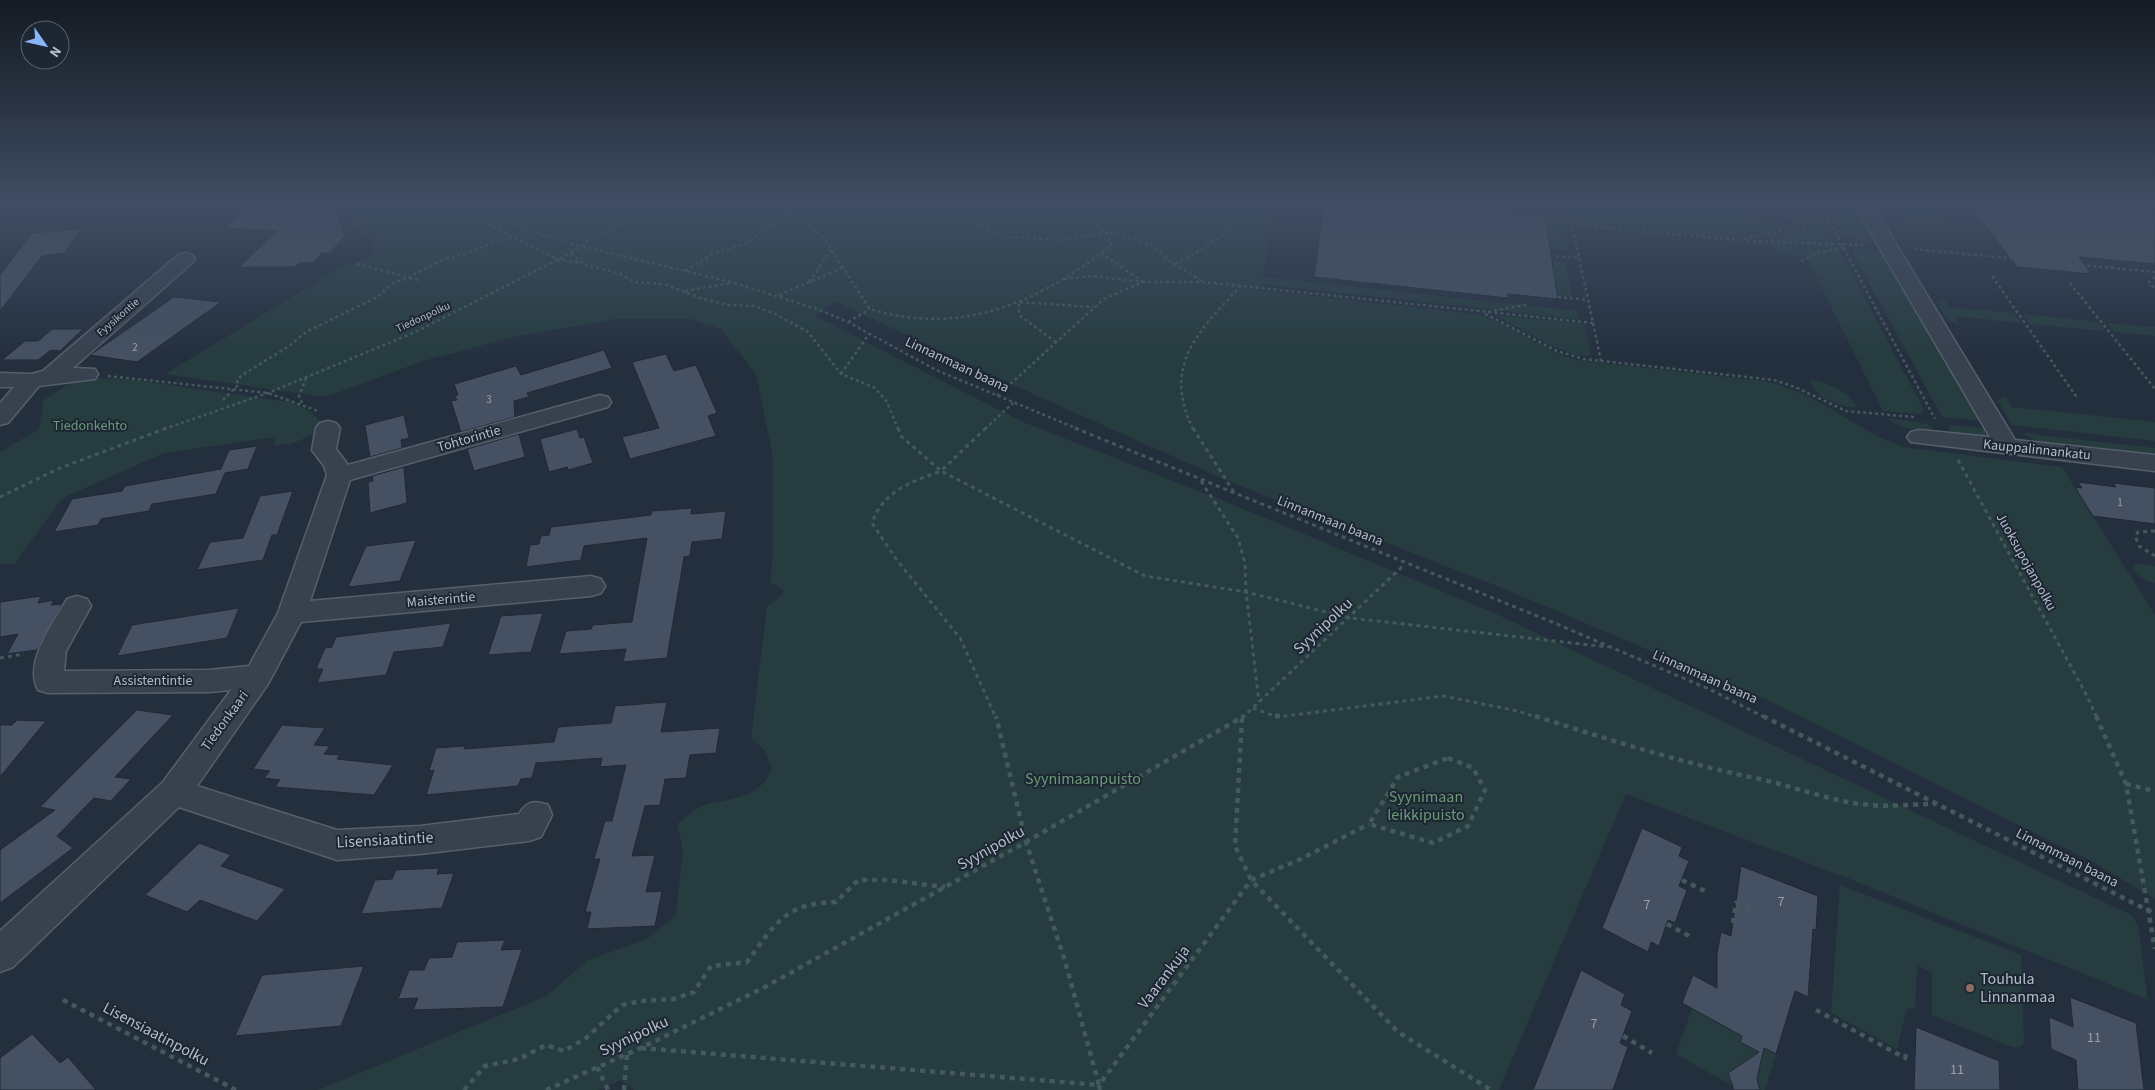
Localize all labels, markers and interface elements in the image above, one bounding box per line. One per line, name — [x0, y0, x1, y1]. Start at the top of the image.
north arrow — [20, 20, 70, 70]
text: N — [44, 42, 66, 61]
street label: Fyysikontie — [93, 294, 143, 340]
street label: Tiedonpolku — [393, 298, 453, 336]
street label: Linnanmaan baana — [902, 332, 1012, 398]
house number: 2 — [132, 340, 138, 355]
house number: 3 — [486, 392, 492, 407]
park label: Tiedonkehto — [53, 416, 127, 436]
street label: Tohtorintie — [435, 420, 503, 458]
street label: Kauppalinnankatu — [1982, 434, 2092, 466]
street label: Linnanmaan baana — [1274, 491, 1386, 551]
house number: 1 — [2117, 495, 2123, 510]
street label: Juoksupojanpolku — [1991, 509, 2061, 615]
street label: Maisterintie — [406, 587, 476, 613]
street label: Syynipolku — [1288, 593, 1358, 659]
street label: Linnanmaan baana — [1649, 645, 1761, 709]
street label: Assistentintie — [114, 671, 192, 691]
street label: Tiedonkaari — [196, 687, 254, 755]
park label: Syynimaanpuisto — [1025, 768, 1141, 790]
park label: Syynimaan leikkipuisto — [1387, 786, 1465, 826]
street label: Syynipolku — [953, 820, 1029, 876]
street label: Linnanmaan baana — [2012, 823, 2122, 893]
street label: Lisensiaatintie — [336, 826, 434, 854]
house number: 7 — [1778, 892, 1785, 912]
house number: 7 — [1644, 895, 1651, 915]
street label: Vaarankuja — [1133, 941, 1195, 1013]
place label: Touhula Linnanmaa — [1980, 968, 2055, 1008]
marker: Touhula Linnanmaa — [1964, 982, 1976, 994]
street label: Lisensiaatinpolku — [99, 997, 213, 1071]
street label: Syynipolku — [596, 1010, 672, 1062]
house number: 7 — [1591, 1014, 1598, 1034]
house number: 11 — [2087, 1028, 2101, 1048]
house number: 11 — [1950, 1060, 1964, 1080]

